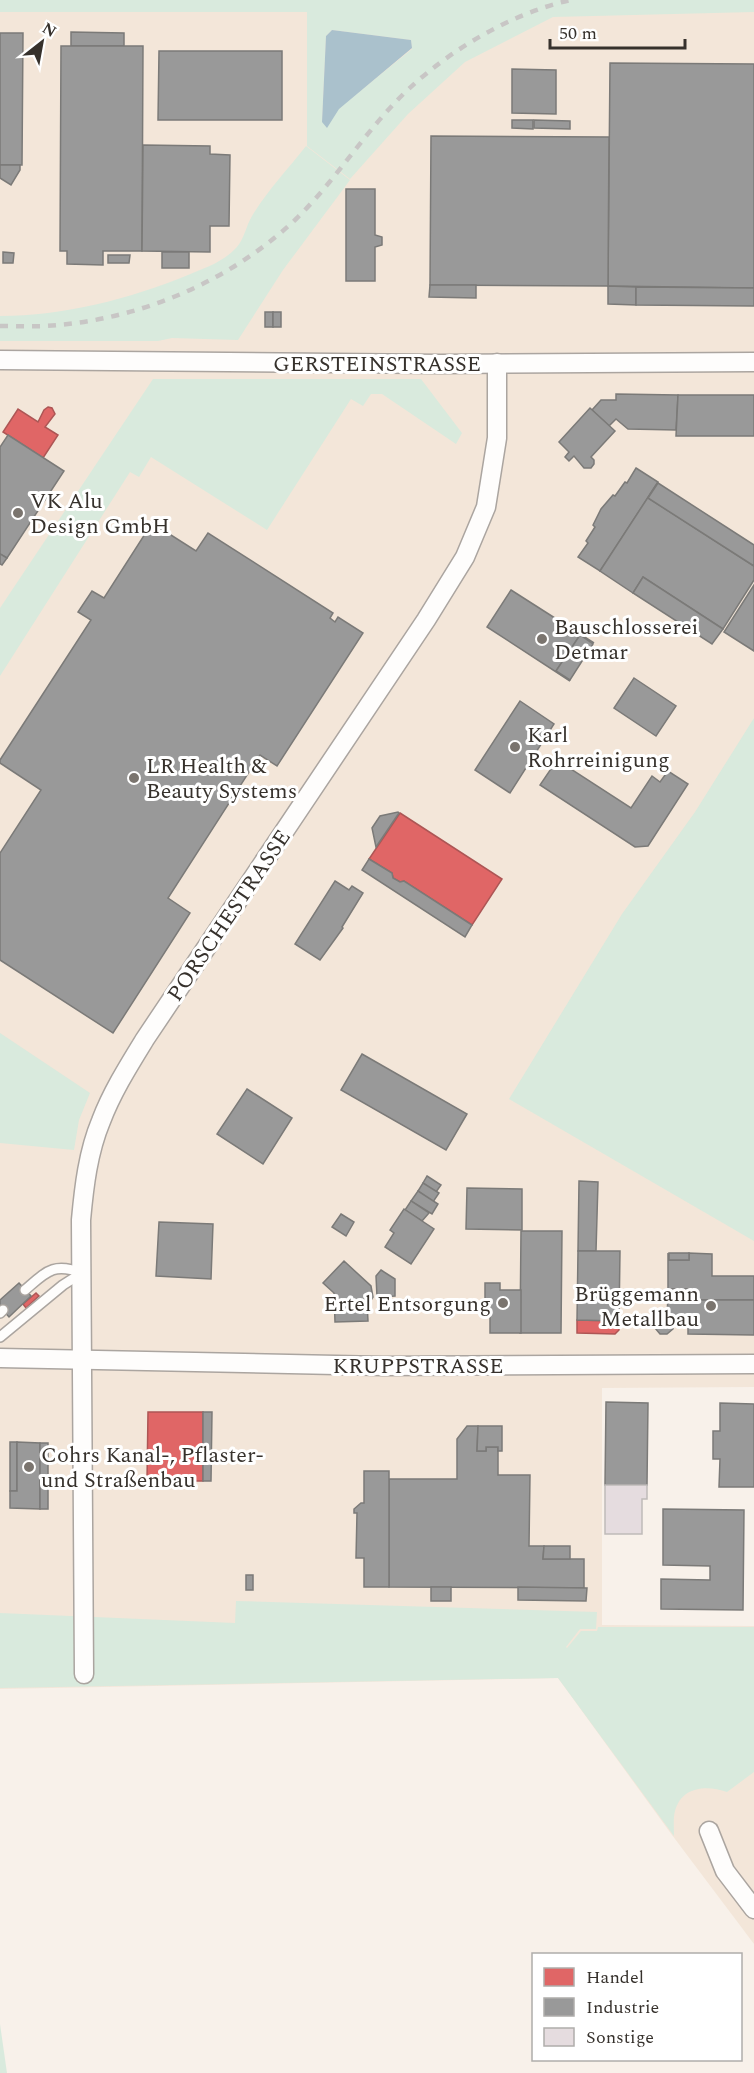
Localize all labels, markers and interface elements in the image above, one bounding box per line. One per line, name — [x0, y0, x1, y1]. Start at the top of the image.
north arrow — [12, 12, 72, 72]
scale bar — [550, 12, 685, 50]
text: N — [37, 16, 61, 44]
text: 50 m — [559, 20, 597, 47]
street label: GERSTEINSTRASSE — [273, 348, 481, 381]
place label: VK Alu Design GmbH — [30, 485, 170, 543]
marker: VK Alu Design GmbH — [11, 506, 25, 520]
place label: Bauschlosserei Detmar — [554, 611, 698, 669]
marker: Bauschlosserei Detmar — [535, 632, 549, 646]
place label: Karl Rohrreinigung — [527, 719, 670, 777]
marker: Karl Rohrreinigung — [508, 740, 522, 754]
place label: LR Health & Beauty Systems — [146, 750, 297, 808]
marker: LR Health & Beauty Systems — [127, 771, 141, 785]
street label: PORSCHESTRASSE — [159, 823, 299, 1009]
place label: Brüggemann Metallbau — [574, 1278, 699, 1336]
place label: Ertel Entsorgung — [323, 1288, 491, 1321]
marker: Ertel Entsorgung — [496, 1296, 510, 1310]
marker: Brüggemann Metallbau — [704, 1299, 718, 1313]
street label: KRUPPSTRASSE — [332, 1350, 504, 1383]
place label: Cohrs Kanal-, Pflaster- und Straßenbau — [41, 1439, 264, 1497]
marker: Cohrs Kanal-, Pflaster- und Straßenbau — [22, 1460, 36, 1474]
legend — [532, 1953, 742, 2061]
text: Handel — [586, 1964, 644, 1991]
text: Industrie — [586, 1994, 659, 2021]
text: Sonstige — [586, 2024, 654, 2051]

